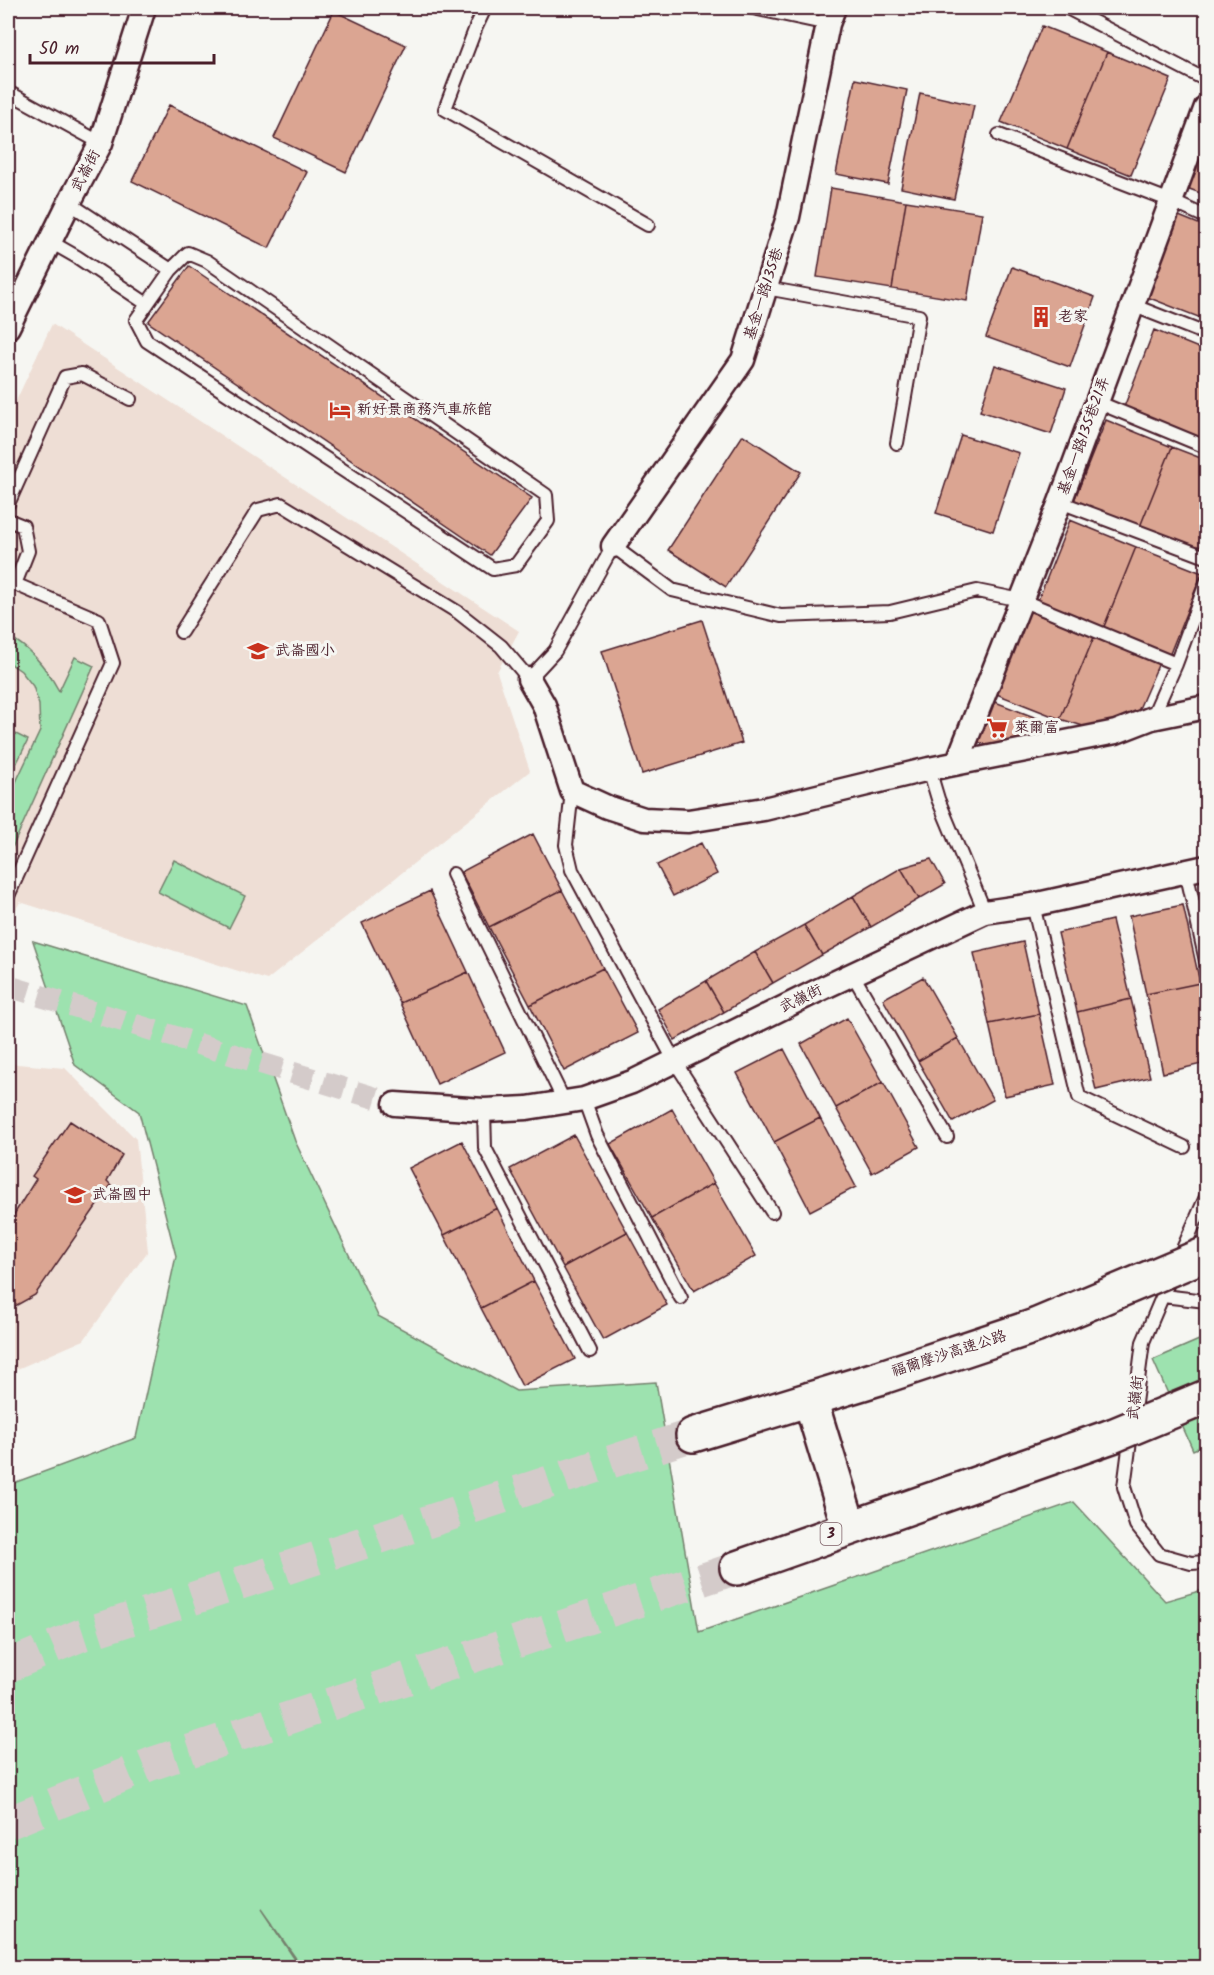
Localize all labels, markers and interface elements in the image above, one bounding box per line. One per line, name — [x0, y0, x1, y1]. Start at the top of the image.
scale bar — [30, 27, 214, 65]
text: 50 m — [39, 35, 79, 64]
street label: 武崙街 — [65, 145, 107, 197]
street label: 基金一路135巷 — [738, 244, 790, 344]
building icon: 老家 — [1029, 305, 1053, 329]
place label: 老家 — [1058, 305, 1088, 329]
street label: 基金一路135巷21弄 — [1051, 373, 1117, 499]
hotel icon: 新好景商務汽車旅館 — [328, 398, 352, 422]
place label: 新好景商務汽車旅館 — [357, 398, 492, 422]
school or university icon: 武崙國小 — [246, 639, 270, 663]
place label: 武崙國小 — [275, 639, 335, 663]
supermarket icon: 萊爾富 — [985, 716, 1009, 740]
place label: 萊爾富 — [1014, 716, 1059, 740]
street label: 武嶺街 — [776, 978, 826, 1020]
school or university icon: 武崙國中 — [63, 1183, 87, 1207]
place label: 武崙國中 — [92, 1183, 152, 1207]
street label: 福爾摩沙高速公路 — [888, 1324, 1010, 1384]
street label: 武嶺街 — [1121, 1374, 1151, 1422]
road number: 3 — [820, 1523, 842, 1545]

